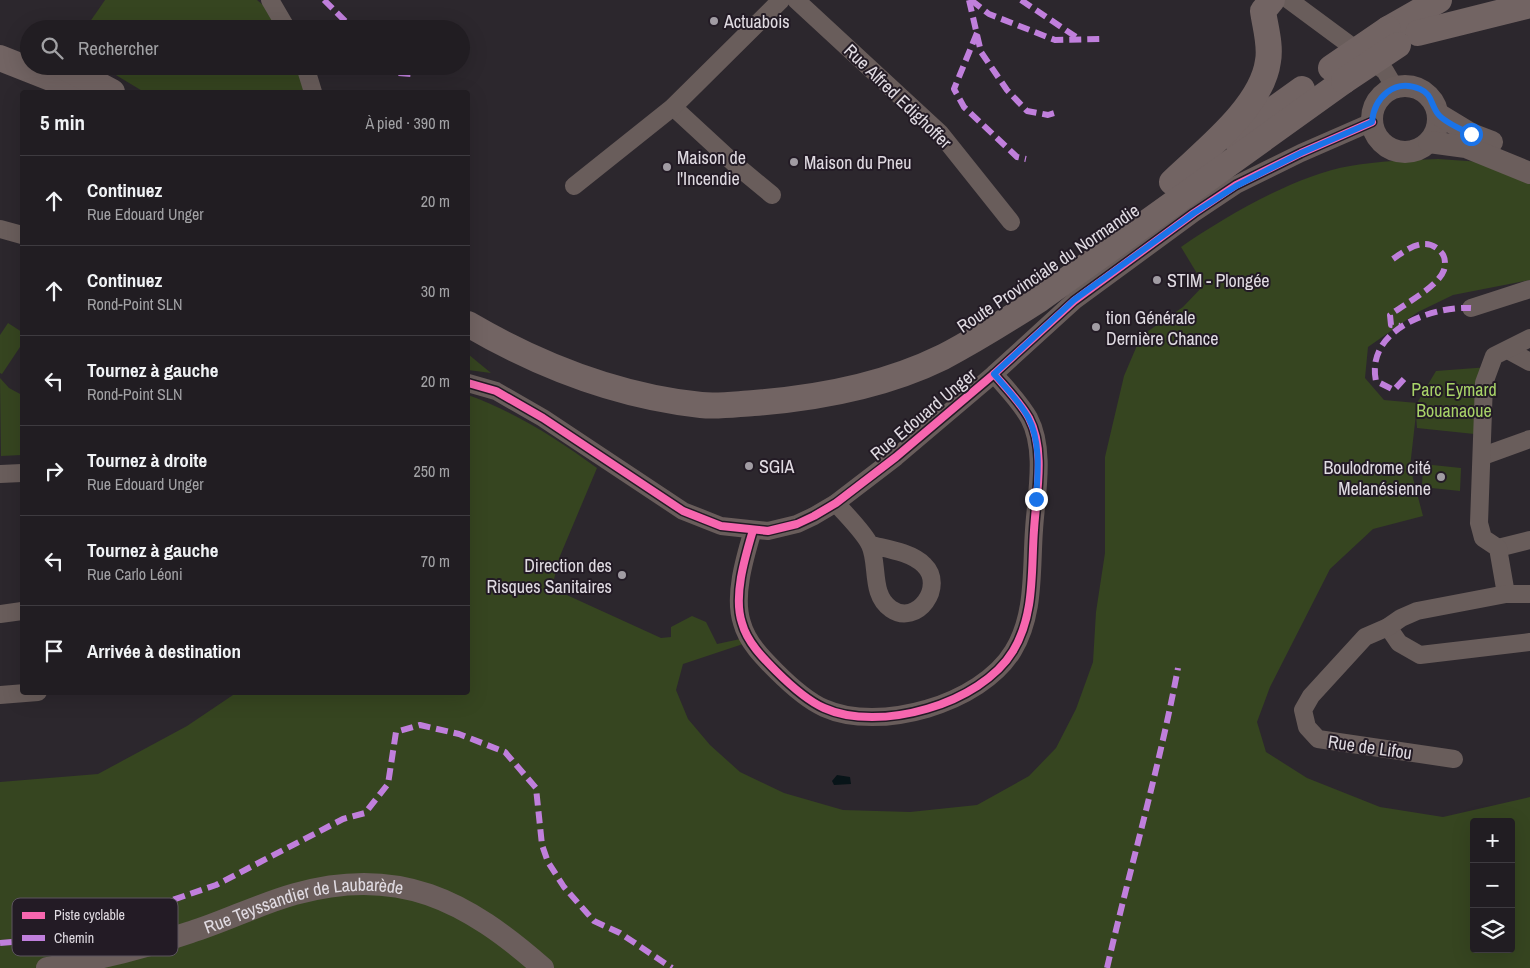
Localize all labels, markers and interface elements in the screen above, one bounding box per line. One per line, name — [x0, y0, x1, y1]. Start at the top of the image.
place label: Actuabois — [723, 9, 790, 34]
marker: Actuabois — [708, 15, 720, 27]
search box — [20, 20, 470, 75]
icon: search — [38, 34, 66, 62]
text: Rechercher — [78, 35, 159, 61]
street label: Rue Alfred Edighoffer — [839, 38, 957, 154]
text: 5 min — [40, 108, 85, 137]
text: À pied · 390 m — [365, 112, 450, 134]
route start — [1460, 123, 1483, 146]
place label: Maison de l'Incendie — [677, 145, 746, 191]
place label: Maison du Pneu — [804, 150, 912, 175]
marker: Maison du Pneu — [788, 156, 800, 168]
marker: Maison de l'Incendie — [661, 161, 673, 173]
text: Continuez — [87, 177, 162, 203]
icon: ahead — [40, 187, 68, 215]
text: 20 m — [421, 190, 450, 212]
street label: Route Provinciale du Normandie — [952, 198, 1144, 338]
text: Rue Edouard Unger — [87, 203, 204, 225]
text: Continuez — [87, 267, 162, 293]
place label: STIM - Plongée — [1167, 268, 1270, 293]
marker: STIM - Plongée — [1151, 274, 1163, 286]
icon: ahead — [40, 277, 68, 305]
text: 30 m — [421, 280, 450, 302]
text: Rond-Point SLN — [87, 293, 183, 315]
place label: tion Générale Dernière Chance — [1106, 305, 1218, 351]
marker: tion Générale Dernière Chance — [1090, 321, 1102, 333]
text: Tournez à gauche — [87, 357, 218, 383]
street label: Rue Edouard Unger — [865, 362, 981, 466]
icon: left — [40, 367, 68, 395]
text: 20 m — [421, 370, 450, 392]
park label: Parc Eymard Bouanaoue — [1411, 377, 1497, 423]
text: Rond-Point SLN — [87, 383, 183, 405]
text: Tournez à droite — [87, 447, 207, 473]
place label: SGIA — [759, 454, 794, 479]
place label: Boulodrome cité Melanésienne — [1324, 455, 1431, 501]
icon: right — [40, 457, 68, 485]
text: 250 m — [414, 460, 450, 482]
marker: SGIA — [743, 460, 755, 472]
marker: Boulodrome cité Melanésienne — [1435, 471, 1447, 483]
text: Rue Edouard Unger — [87, 473, 204, 495]
route end — [1025, 488, 1048, 511]
text: Tournez à gauche — [87, 537, 218, 563]
icon: left — [40, 547, 68, 575]
text: 70 m — [421, 550, 450, 572]
place label: Direction des Risques Sanitaires — [486, 553, 612, 599]
text: Rue Carlo Léoni — [87, 563, 183, 585]
marker: Direction des Risques Sanitaires — [616, 569, 628, 581]
icon: arrive — [40, 637, 68, 665]
text: Arrivée à destination — [87, 638, 241, 664]
street label: Rue de Lifou — [1326, 729, 1414, 765]
map controls — [1470, 818, 1515, 953]
button: + — [1470, 818, 1515, 863]
button: − — [1470, 863, 1515, 908]
street label: Rue Teyssandier de Laubarède — [200, 871, 406, 939]
legend — [12, 898, 178, 956]
text: Piste cyclable — [54, 906, 125, 924]
button: layers — [1470, 908, 1515, 953]
text: Chemin — [54, 929, 94, 947]

